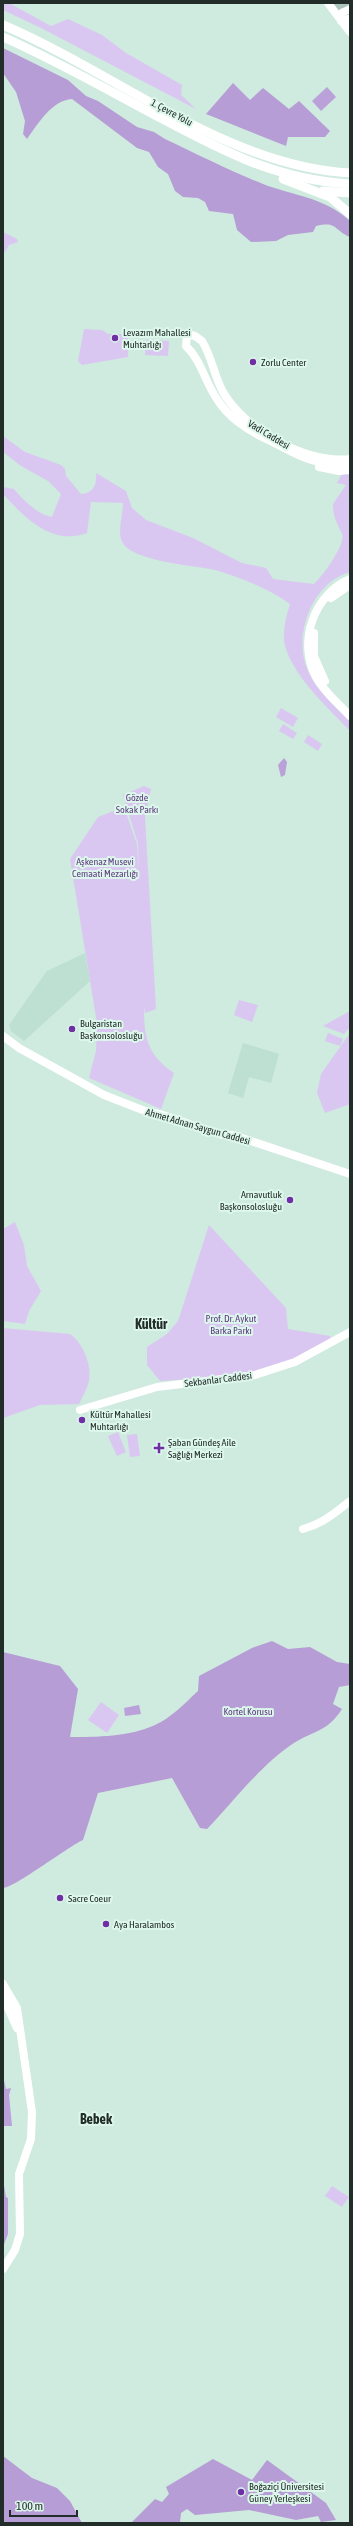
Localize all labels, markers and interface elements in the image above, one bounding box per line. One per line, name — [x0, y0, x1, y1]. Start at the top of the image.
street label: 1. Çevre Yolu — [149, 97, 195, 128]
place label: Levazım Mahallesi Muhtarlığı — [123, 327, 191, 350]
marker: Levazım Mahallesi Muhtarlığı — [110, 333, 120, 343]
marker: Zorlu Center — [248, 357, 258, 367]
place label: Zorlu Center — [261, 357, 307, 368]
street label: Vadi Caddesi — [246, 418, 292, 451]
park label: Gözde Sokak Parkı — [116, 792, 158, 815]
park label: Aşkenaz Musevi Cemaati Mezarlığı — [72, 856, 138, 879]
place label: Bulgaristan Başkonsolosluğu — [80, 1018, 142, 1041]
marker: Bulgaristan Başkonsolosluğu — [67, 1024, 77, 1034]
street label: Ahmet Adnan Saygun Caddesi — [144, 1106, 251, 1147]
place label: Arnavutluk Başkonsolosluğu — [220, 1189, 283, 1212]
marker: Arnavutluk Başkonsolosluğu — [285, 1195, 295, 1205]
park label: Prof. Dr. Aykut Barka Parkı — [206, 1313, 257, 1336]
district label: Kültür — [135, 1316, 168, 1332]
street label: Sekbanlar Caddesi — [184, 1370, 252, 1389]
place label: Kültür Mahallesi Muhtarlığı — [90, 1409, 151, 1432]
marker: Kültür Mahallesi Muhtarlığı — [77, 1415, 87, 1425]
place label: Şaban Gündeş Aile Sağlığı Merkezi — [168, 1437, 236, 1460]
marker: Şaban Gündeş Aile Sağlığı Merkezi — [153, 1442, 165, 1454]
park label: Kortel Korusu — [223, 1706, 273, 1717]
marker: Sacre Coeur — [55, 1893, 65, 1903]
place label: Sacre Coeur — [68, 1893, 112, 1904]
marker: Aya Haralambos — [101, 1919, 111, 1929]
place label: Aya Haralambos — [114, 1919, 175, 1930]
district label: Bebek — [80, 2111, 113, 2127]
place label: Boğaziçi Üniversitesi Güney Yerleşkesi — [249, 2481, 324, 2504]
marker: Boğaziçi Üniversitesi Güney Yerleşkesi — [236, 2487, 246, 2497]
scale bar — [10, 2492, 77, 2518]
text: 100 m — [16, 2499, 43, 2513]

